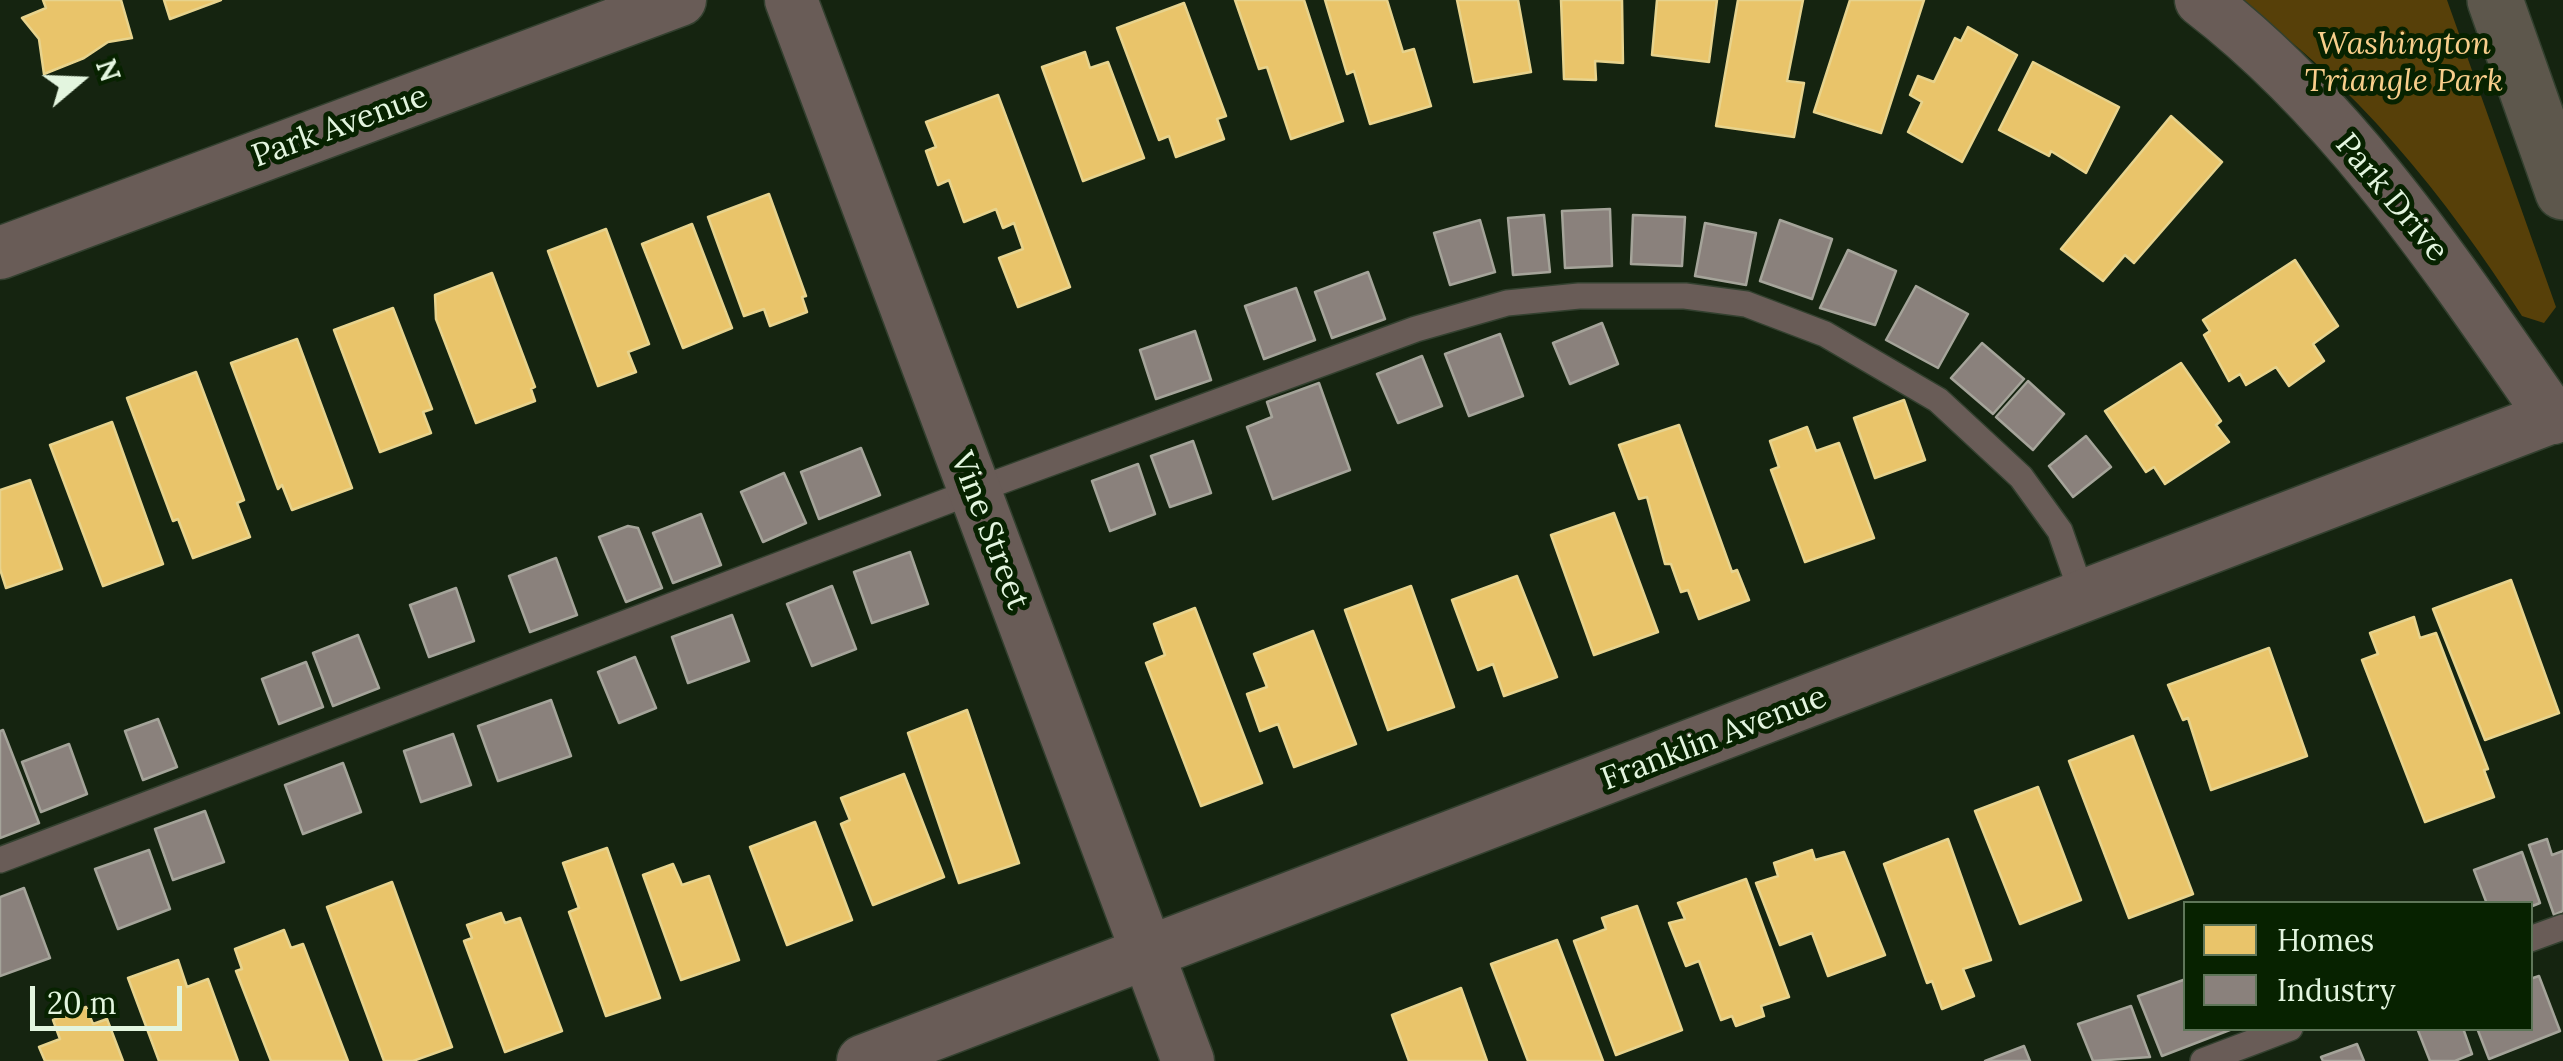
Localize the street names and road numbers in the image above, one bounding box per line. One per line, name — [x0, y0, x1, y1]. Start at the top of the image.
street label: Park Avenue — [247, 78, 433, 176]
street label: Park Drive — [2326, 126, 2456, 270]
street label: Vine Street — [941, 447, 1037, 615]
street label: Franklin Avenue — [1596, 678, 1832, 800]

